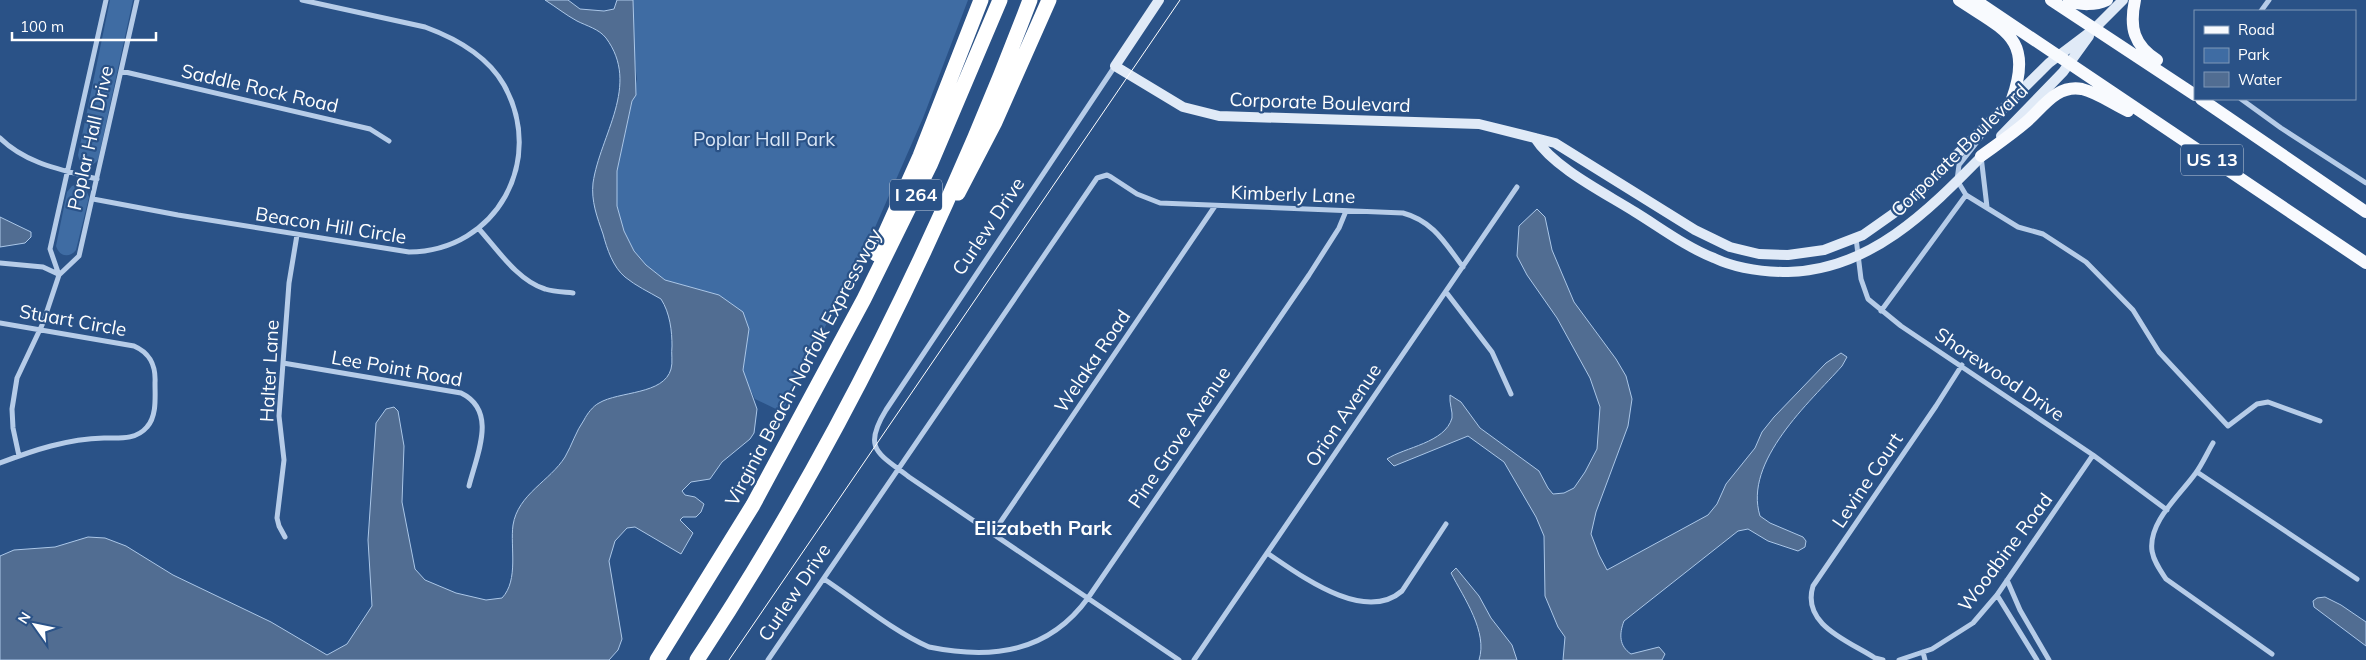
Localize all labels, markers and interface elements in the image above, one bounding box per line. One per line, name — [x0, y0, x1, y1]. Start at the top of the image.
scale bar — [12, 10, 156, 42]
legend — [2194, 10, 2356, 100]
text: 100 m — [20, 17, 64, 36]
text: Road — [2238, 20, 2275, 39]
text: Park — [2238, 45, 2270, 64]
street label: Saddle Rock Road — [179, 58, 341, 118]
street label: Poplar Hall Drive — [62, 63, 118, 213]
text: Water — [2238, 70, 2282, 89]
street label: Corporate Boulevard — [1885, 78, 2033, 222]
street label: Corporate Boulevard — [1229, 87, 1411, 117]
park label: Poplar Hall Park — [693, 127, 835, 151]
road number: US 13 — [2181, 144, 2243, 176]
street label: Curlew Drive — [947, 173, 1029, 279]
road number: I 264 — [890, 180, 942, 210]
street label: Kimberly Lane — [1230, 180, 1356, 208]
street label: Beacon Hill Circle — [254, 201, 408, 249]
street label: Virginia Beach-Norfolk Expressway — [719, 224, 887, 510]
street label: Stuart Circle — [18, 299, 128, 341]
street label: Welaka Road — [1049, 305, 1135, 417]
street label: Halter Lane — [254, 319, 284, 423]
street label: Shorewood Drive — [1931, 322, 2069, 426]
street label: Lee Point Road — [330, 345, 464, 391]
street label: Orion Avenue — [1300, 359, 1386, 471]
street label: Pine Grove Avenue — [1123, 361, 1235, 513]
street label: Levine Court — [1826, 428, 1908, 532]
street label: Woodbine Road — [1953, 488, 2057, 616]
district label: Elizabeth Park — [974, 515, 1113, 540]
street label: Curlew Drive — [753, 539, 835, 645]
north arrow — [10, 600, 60, 650]
text: N — [14, 609, 35, 627]

